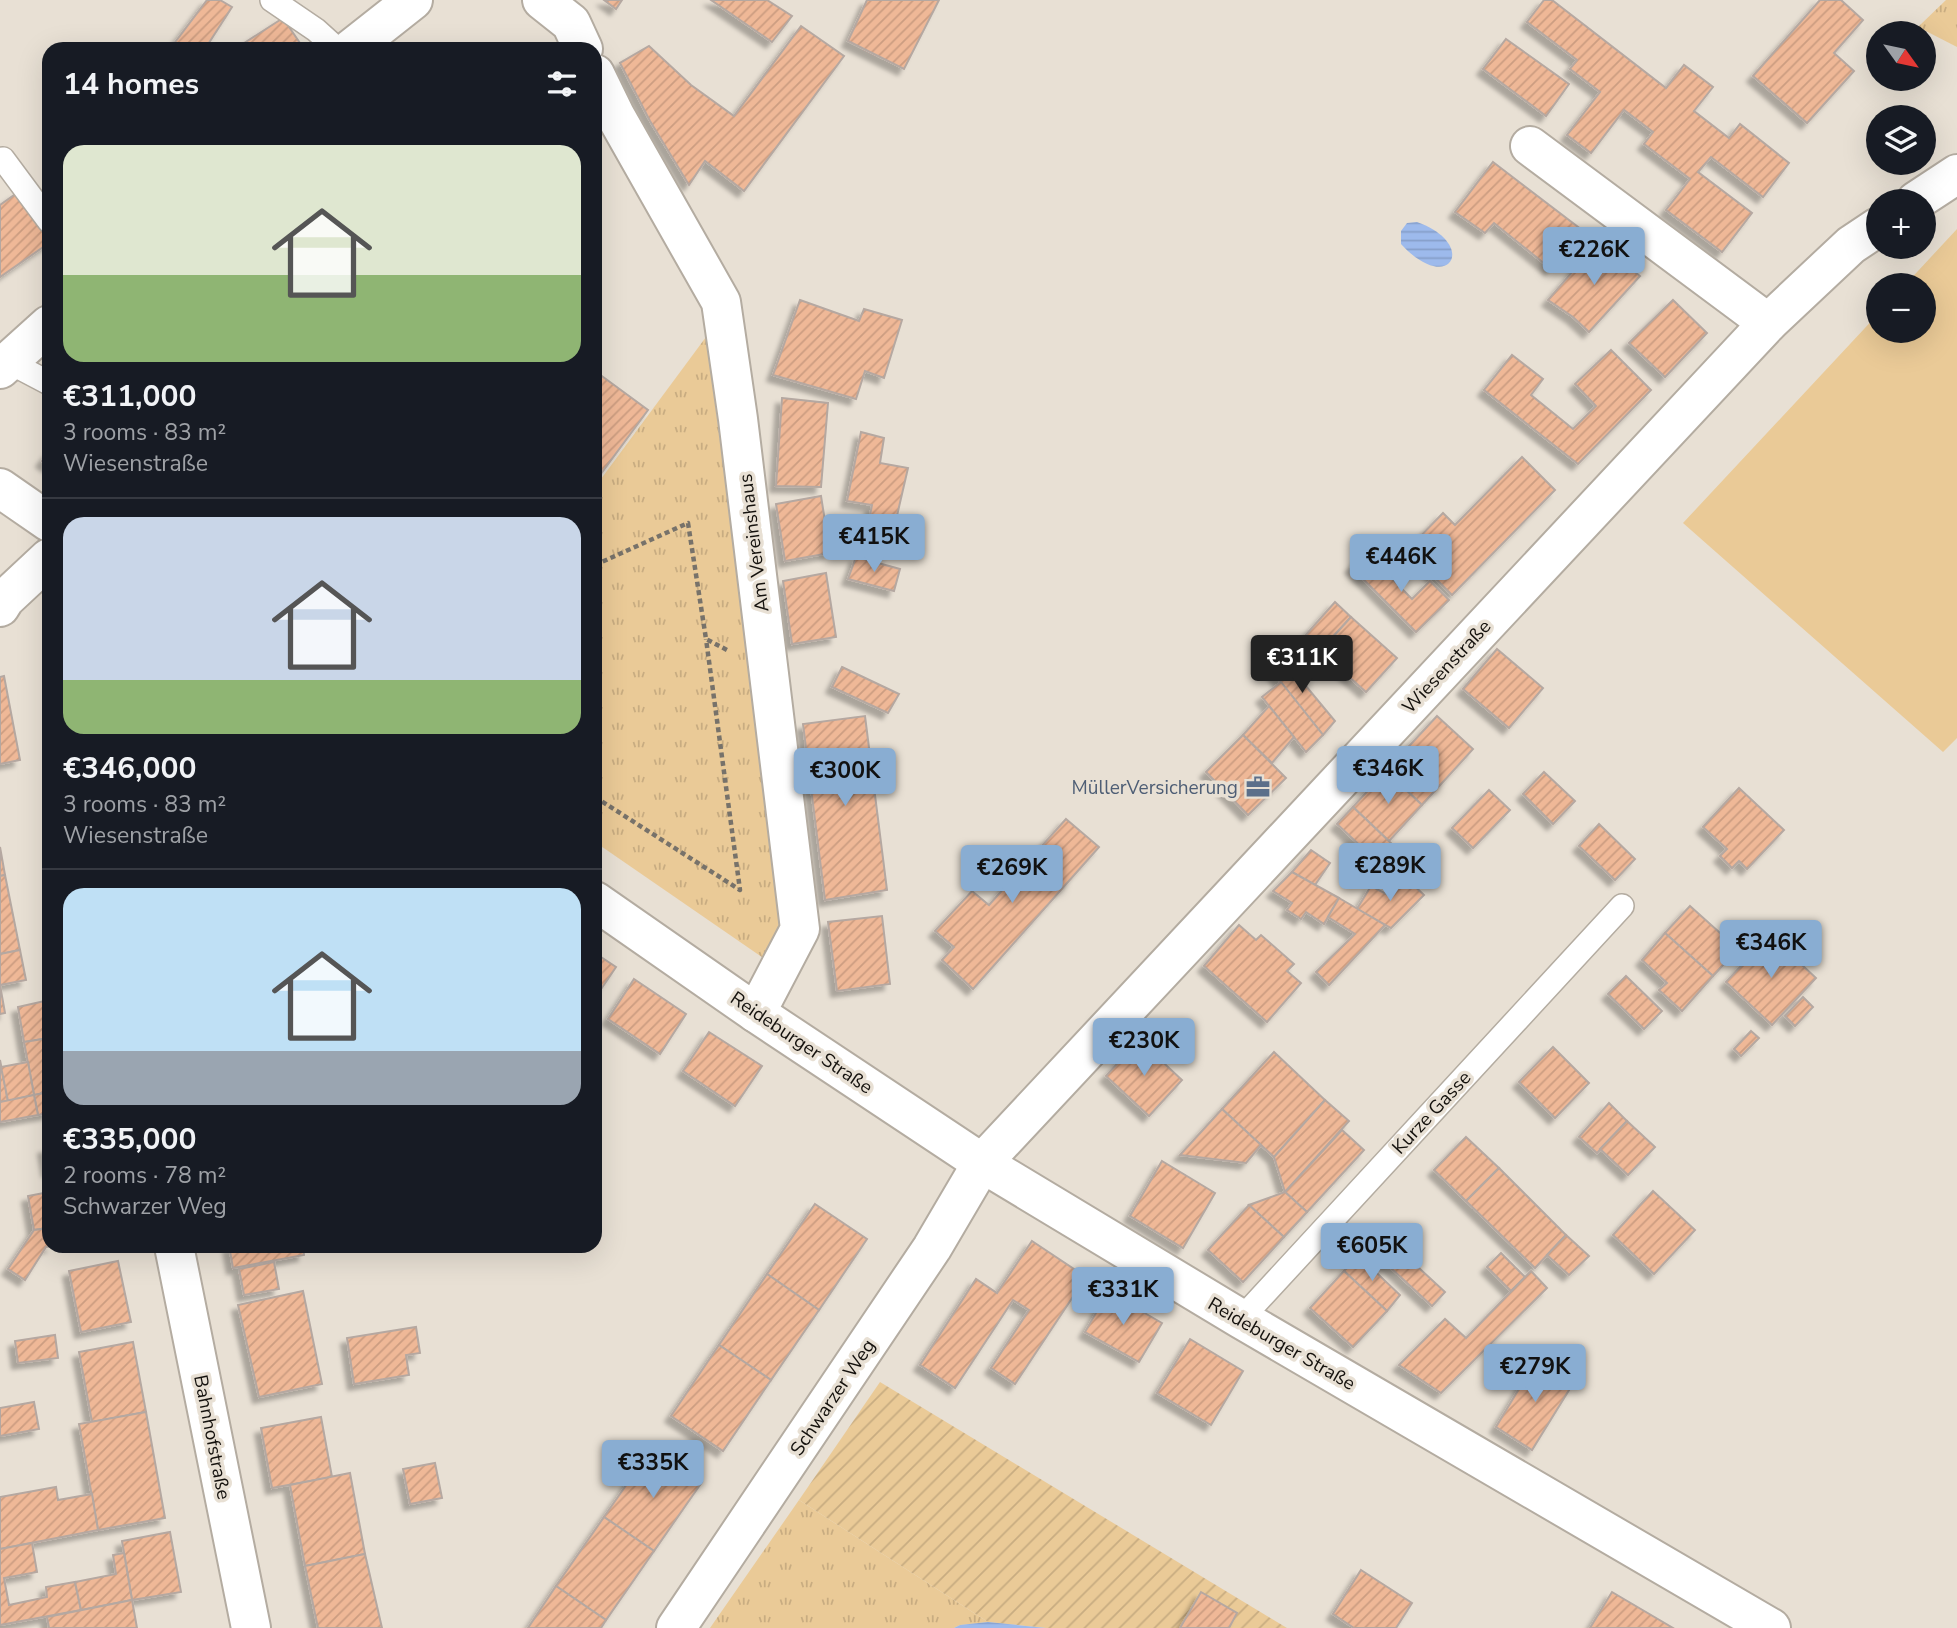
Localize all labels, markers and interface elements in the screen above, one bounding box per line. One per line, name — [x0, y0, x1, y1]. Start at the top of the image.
north arrow — [1866, 21, 1936, 91]
map controls — [1866, 21, 1936, 343]
text: 14 homes — [63, 64, 199, 105]
icon: filters — [543, 65, 581, 103]
button: layers — [1866, 105, 1936, 175]
button: + — [1866, 189, 1936, 259]
icon: home — [259, 190, 385, 316]
pin: €226K — [1545, 228, 1643, 287]
text: €226K — [1559, 234, 1629, 265]
button: − — [1866, 273, 1936, 343]
text: €311,000 — [63, 376, 196, 417]
text: 3 rooms · 83 m² — [63, 417, 226, 448]
text: Wiesenstraße — [63, 448, 208, 479]
street label: Am Vereinshaus — [733, 472, 775, 613]
pin: €415K — [825, 514, 923, 574]
text: €415K — [839, 521, 909, 552]
pin: €446K — [1352, 534, 1450, 594]
text: €446K — [1366, 541, 1436, 572]
icon: home — [259, 562, 385, 688]
street label: Wiesenstraße — [1396, 614, 1497, 719]
pin: €311K — [1253, 636, 1351, 695]
text: €311K — [1267, 642, 1337, 673]
pin: €346K — [1339, 746, 1437, 806]
text: €346,000 — [63, 748, 196, 789]
pin: €300K — [796, 748, 894, 808]
text: €346K — [1353, 753, 1423, 784]
text: €300K — [810, 755, 880, 786]
office icon: MüllerVersicherung — [1244, 773, 1272, 801]
place label: MüllerVersicherung — [1072, 775, 1238, 801]
text: 3 rooms · 83 m² — [63, 789, 226, 820]
text: Wiesenstraße — [63, 820, 208, 851]
pin: €289K — [1341, 844, 1439, 903]
pin: €269K — [963, 846, 1061, 905]
text: €289K — [1355, 850, 1425, 881]
text: €269K — [977, 852, 1047, 883]
pin: €346K — [1722, 920, 1820, 980]
text: €346K — [1736, 927, 1806, 958]
icon: home — [259, 933, 385, 1059]
street label: Reideburger Straße — [725, 986, 878, 1100]
pin: €230K — [1095, 1018, 1193, 1078]
text: €230K — [1109, 1025, 1179, 1056]
street label: Kurze Gasse — [1386, 1065, 1477, 1160]
text: €335,000 — [63, 1119, 196, 1160]
text: 2 rooms · 78 m² — [63, 1160, 226, 1191]
text: Schwarzer Weg — [63, 1191, 227, 1222]
pin: €605K — [1323, 1224, 1421, 1283]
text: €605K — [1337, 1230, 1407, 1261]
pin: €331K — [1074, 1268, 1172, 1327]
text: €331K — [1088, 1274, 1158, 1305]
street label: Reideburger Straße — [1203, 1291, 1360, 1397]
street label: Schwarzer Weg — [784, 1334, 881, 1461]
pin: €279K — [1486, 1344, 1584, 1404]
text: €279K — [1500, 1351, 1570, 1382]
street label: Bahnhofstraße — [187, 1373, 237, 1502]
pin: €335K — [604, 1440, 702, 1500]
text: €335K — [618, 1447, 688, 1478]

